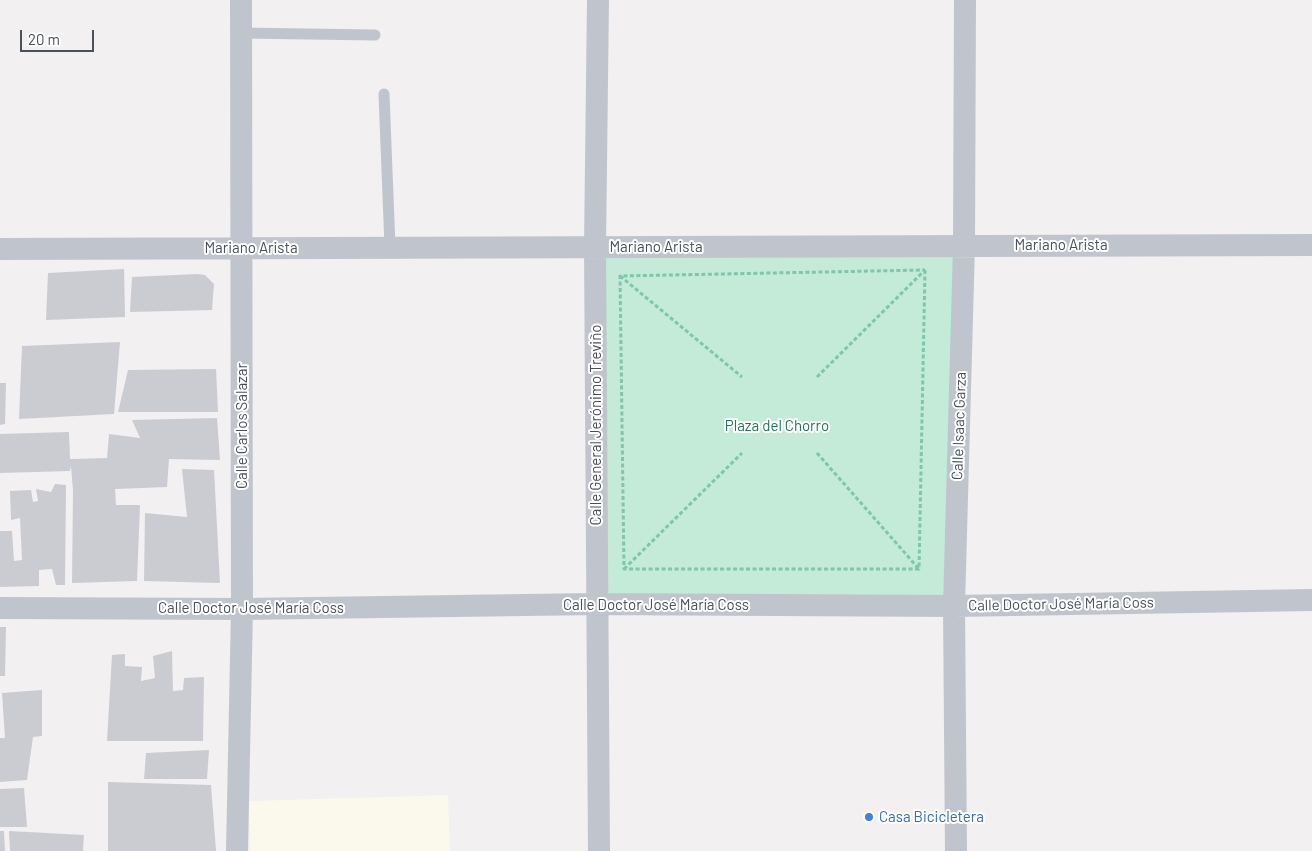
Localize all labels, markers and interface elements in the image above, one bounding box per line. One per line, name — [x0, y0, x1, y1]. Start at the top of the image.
scale bar — [22, 20, 96, 52]
text: 20 m — [28, 30, 60, 48]
street label: Mariano Arista — [1014, 236, 1108, 254]
street label: Mariano Arista — [609, 238, 703, 256]
street label: Mariano Arista — [204, 239, 298, 257]
street label: Calle General Jerónimo Treviño — [587, 325, 605, 525]
street label: Calle Carlos Salazar — [233, 363, 251, 489]
street label: Calle Isaac Garza — [948, 372, 970, 480]
park label: Plaza del Chorro — [725, 417, 829, 435]
street label: Calle Doctor José María Coss — [968, 593, 1154, 615]
street label: Calle Doctor José María Coss — [563, 596, 749, 614]
street label: Calle Doctor José María Coss — [158, 599, 344, 617]
place label: Casa Bicicletera — [879, 808, 984, 826]
marker: Casa Bicicletera — [863, 811, 875, 823]

